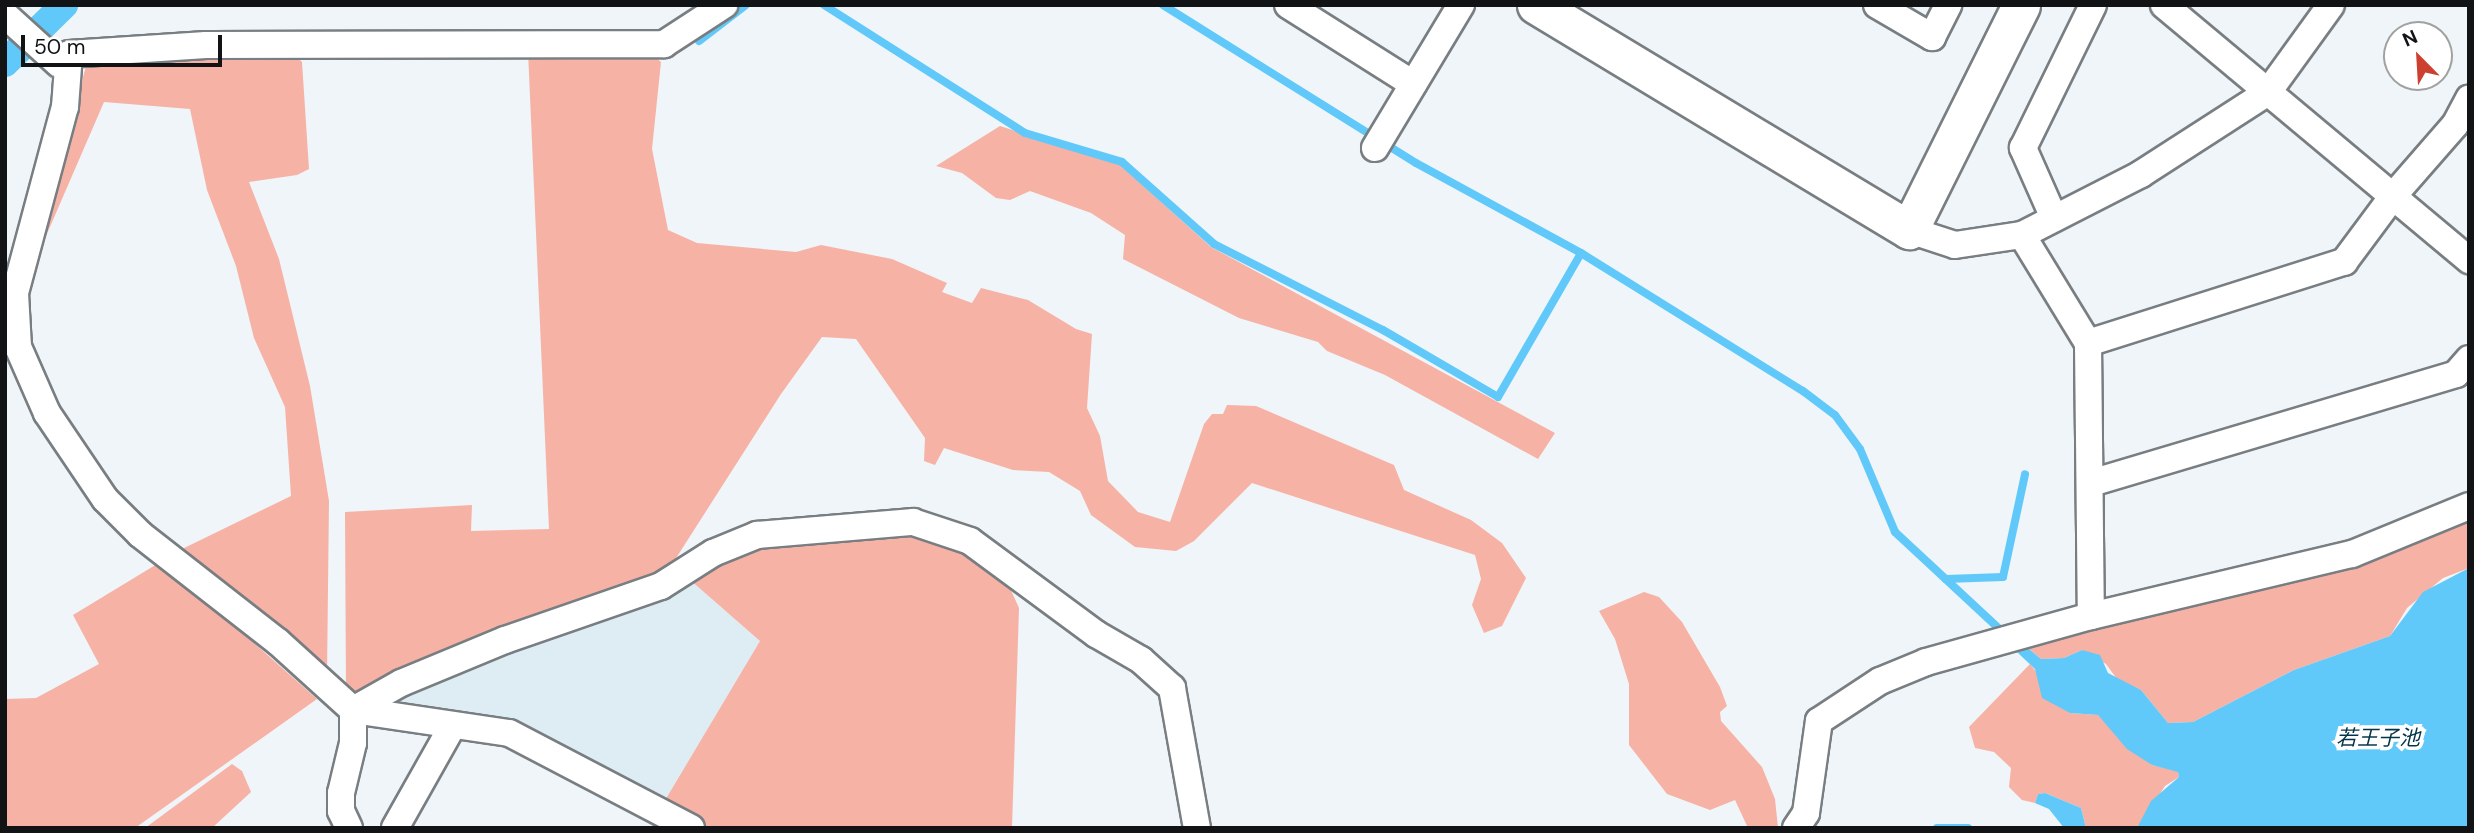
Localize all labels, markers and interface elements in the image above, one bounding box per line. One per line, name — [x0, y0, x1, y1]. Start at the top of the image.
scale bar — [24, 21, 226, 65]
north arrow — [2383, 21, 2453, 91]
text: N — [2399, 24, 2421, 52]
text: 50 m — [34, 33, 85, 61]
water label: 若王子池 — [2336, 725, 2420, 751]

